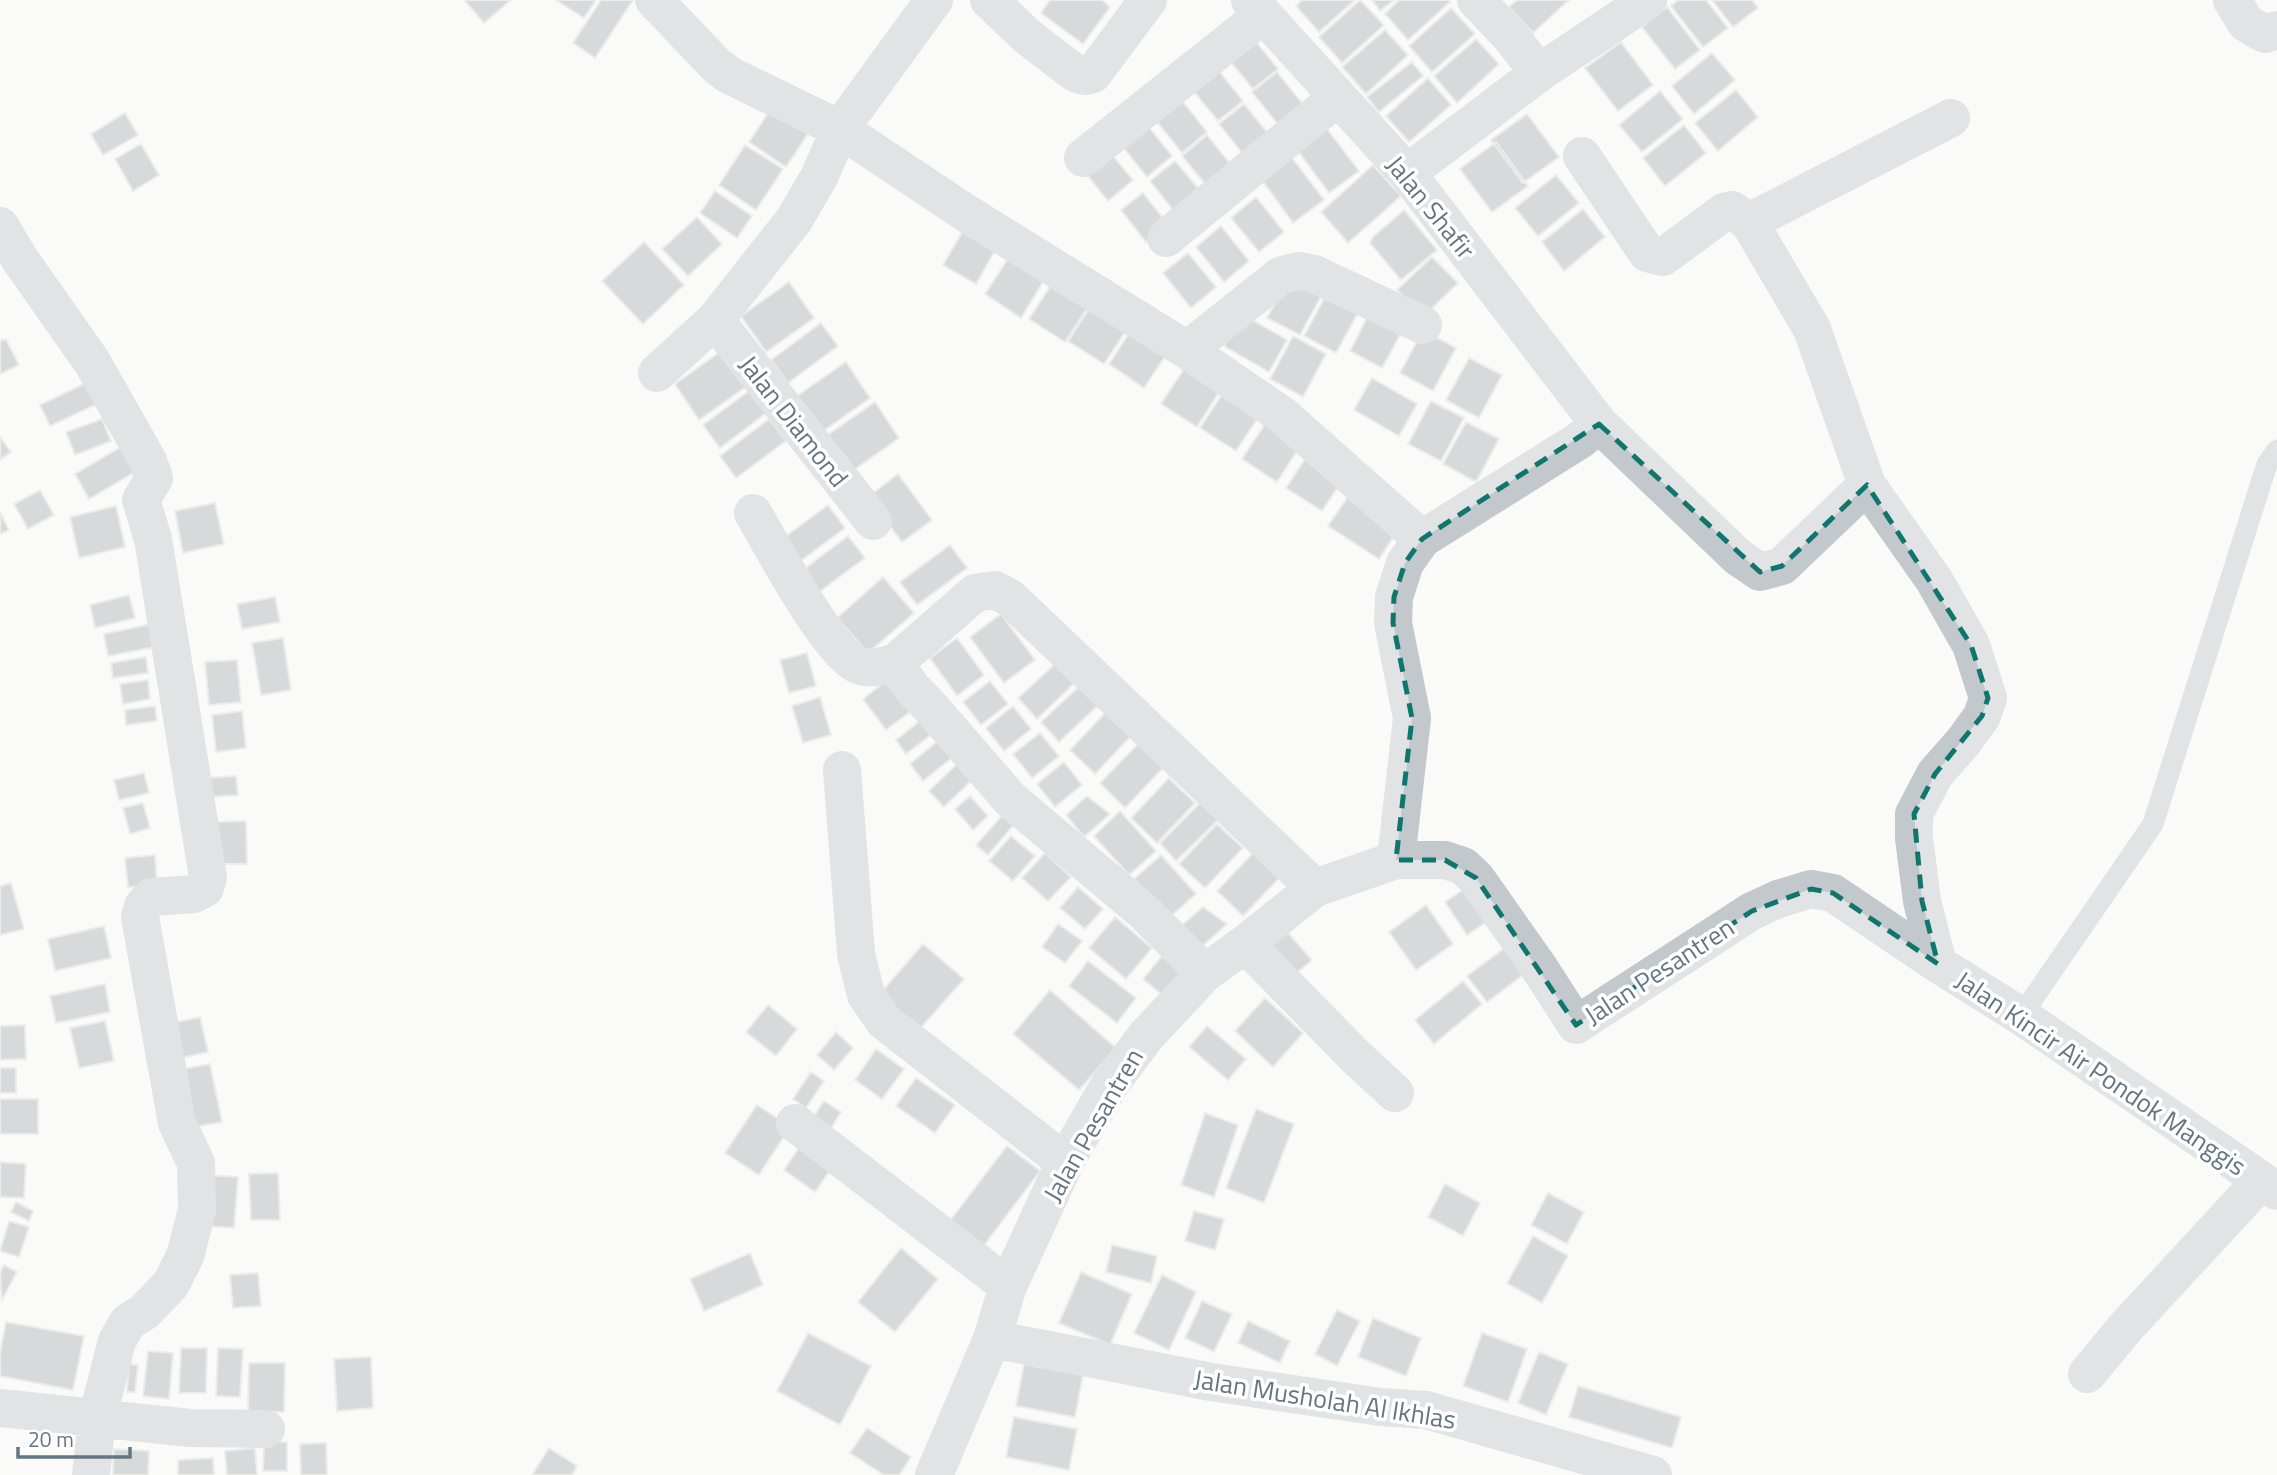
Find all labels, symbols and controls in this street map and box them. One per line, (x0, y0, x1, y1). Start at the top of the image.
street label: Jalan Shafir (1377, 147, 1485, 267)
street label: Jalan Diamond (730, 347, 858, 495)
street label: Jalan Pesantren (1576, 908, 1742, 1034)
street label: Jalan Kincir Air Pondok Manggis (1948, 961, 2254, 1185)
street label: Jalan Pesantren (1033, 1041, 1153, 1209)
street label: Jalan Musholah Al Ikhlas (1191, 1359, 1459, 1439)
scale bar (18, 1416, 130, 1460)
text: 20 m (28, 1423, 74, 1455)

